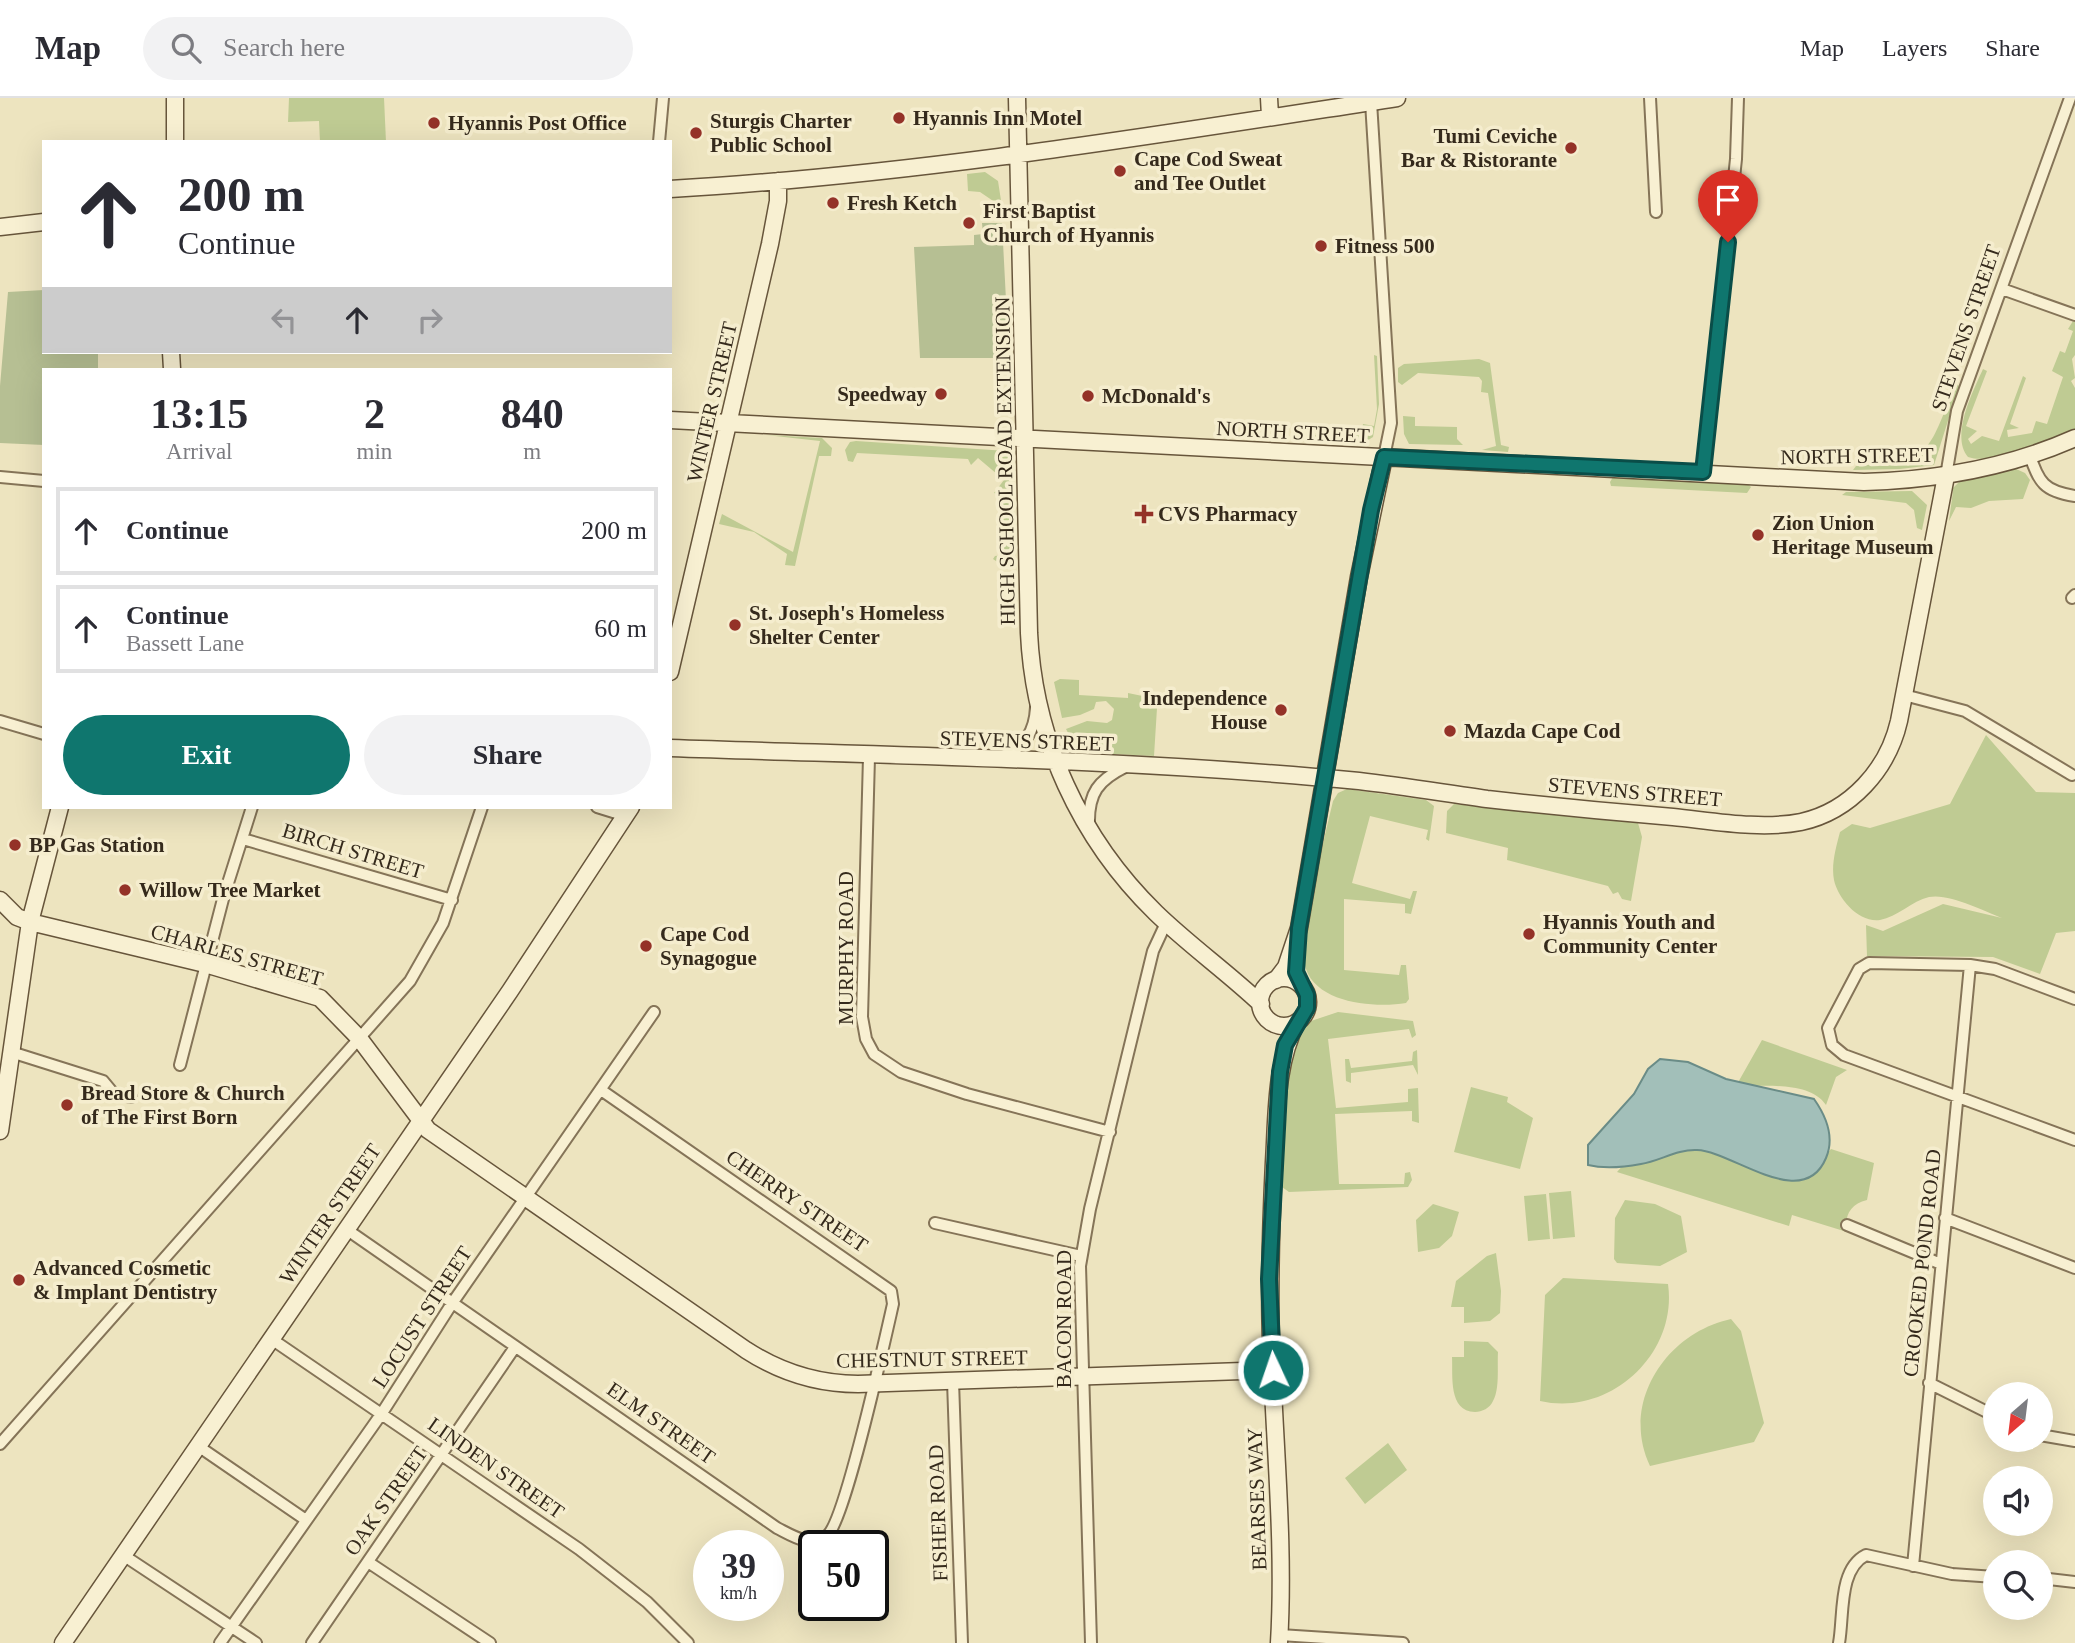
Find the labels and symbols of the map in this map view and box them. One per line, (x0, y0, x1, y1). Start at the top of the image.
place label: Hyannis Inn Motel (913, 106, 1082, 130)
place label: Sturgis Charter Public School (710, 109, 852, 157)
marker: Hyannis Inn Motel (891, 110, 907, 126)
place label: Hyannis Post Office (448, 111, 627, 135)
marker: Hyannis Post Office (426, 115, 442, 131)
place label: Tumi Ceviche Bar & Ristorante (1401, 124, 1557, 172)
marker: Sturgis Charter Public School (688, 125, 704, 141)
marker: Tumi Ceviche Bar & Ristorante (1563, 140, 1579, 156)
place label: Cape Cod Sweat and Tee Outlet (1134, 147, 1282, 195)
marker: Cape Cod Sweat and Tee Outlet (1112, 163, 1128, 179)
pin (1698, 170, 1758, 242)
place label: Fresh Ketch (847, 191, 957, 215)
marker: Fresh Ketch (825, 195, 841, 211)
place label: First Baptist Church of Hyannis (983, 199, 1154, 247)
marker: First Baptist Church of Hyannis (961, 215, 977, 231)
place label: Fitness 500 (1335, 234, 1435, 258)
marker: Fitness 500 (1313, 238, 1329, 254)
street label: STEVENS STREET (1926, 241, 2006, 414)
street label: HIGH SCHOOL ROAD EXTENSION (990, 296, 1020, 626)
street label: WINTER STREET (682, 319, 742, 485)
place label: Speedway (837, 382, 927, 406)
place label: McDonald's (1102, 384, 1211, 408)
marker: Speedway (933, 386, 949, 402)
marker: McDonald's (1080, 388, 1096, 404)
street label: NORTH STREET (1216, 416, 1370, 448)
street label: NORTH STREET (1780, 443, 1934, 469)
place label: CVS Pharmacy (1158, 502, 1298, 526)
marker: CVS Pharmacy (1136, 506, 1152, 522)
place label: Zion Union Heritage Museum (1772, 511, 1934, 559)
marker: Zion Union Heritage Museum (1750, 527, 1766, 543)
place label: St. Joseph's Homeless Shelter Center (749, 601, 944, 649)
marker: St. Joseph's Homeless Shelter Center (727, 617, 743, 633)
place label: Independence House (1142, 686, 1267, 734)
marker: Independence House (1273, 702, 1289, 718)
place label: Mazda Cape Cod (1464, 719, 1621, 743)
marker: Mazda Cape Cod (1442, 723, 1458, 739)
street label: STEVENS STREET (939, 726, 1115, 756)
street label: STEVENS STREET (1547, 772, 1723, 812)
street label: BIRCH STREET (279, 818, 427, 884)
place label: BP Gas Station (29, 833, 165, 857)
marker: BP Gas Station (7, 837, 23, 853)
street label: MURPHY ROAD (834, 871, 858, 1025)
place label: Willow Tree Market (139, 878, 321, 902)
marker: Willow Tree Market (117, 882, 133, 898)
place label: Hyannis Youth and Community Center (1543, 910, 1717, 958)
street label: CHARLES STREET (148, 919, 326, 991)
place label: Cape Cod Synagogue (660, 922, 757, 970)
marker: Hyannis Youth and Community Center (1521, 926, 1537, 942)
marker: Cape Cod Synagogue (638, 938, 654, 954)
place label: Bread Store & Church of The First Born (81, 1081, 285, 1129)
marker: Bread Store & Church of The First Born (59, 1097, 75, 1113)
street label: WINTER STREET (274, 1139, 386, 1289)
street label: CHERRY STREET (722, 1145, 872, 1257)
street label: CROOKED POND ROAD (1898, 1148, 1946, 1378)
street label: LOCUST STREET (367, 1242, 477, 1392)
street label: BACON ROAD (1052, 1250, 1076, 1388)
place label: Advanced Cosmetic & Implant Dentistry (33, 1256, 218, 1304)
marker: Advanced Cosmetic & Implant Dentistry (11, 1272, 27, 1288)
position arrow (1236, 1333, 1310, 1407)
street label: CHESTNUT STREET (836, 1345, 1028, 1373)
street label: ELM STREET (602, 1377, 720, 1469)
north arrow (1983, 1382, 2053, 1452)
street label: LINDEN STREET (423, 1412, 569, 1524)
street label: BEARSES WAY (1243, 1427, 1271, 1571)
street label: OAK STREET (340, 1442, 433, 1560)
street label: FISHER ROAD (924, 1444, 952, 1582)
speed limit sign: 50 (798, 1530, 889, 1621)

